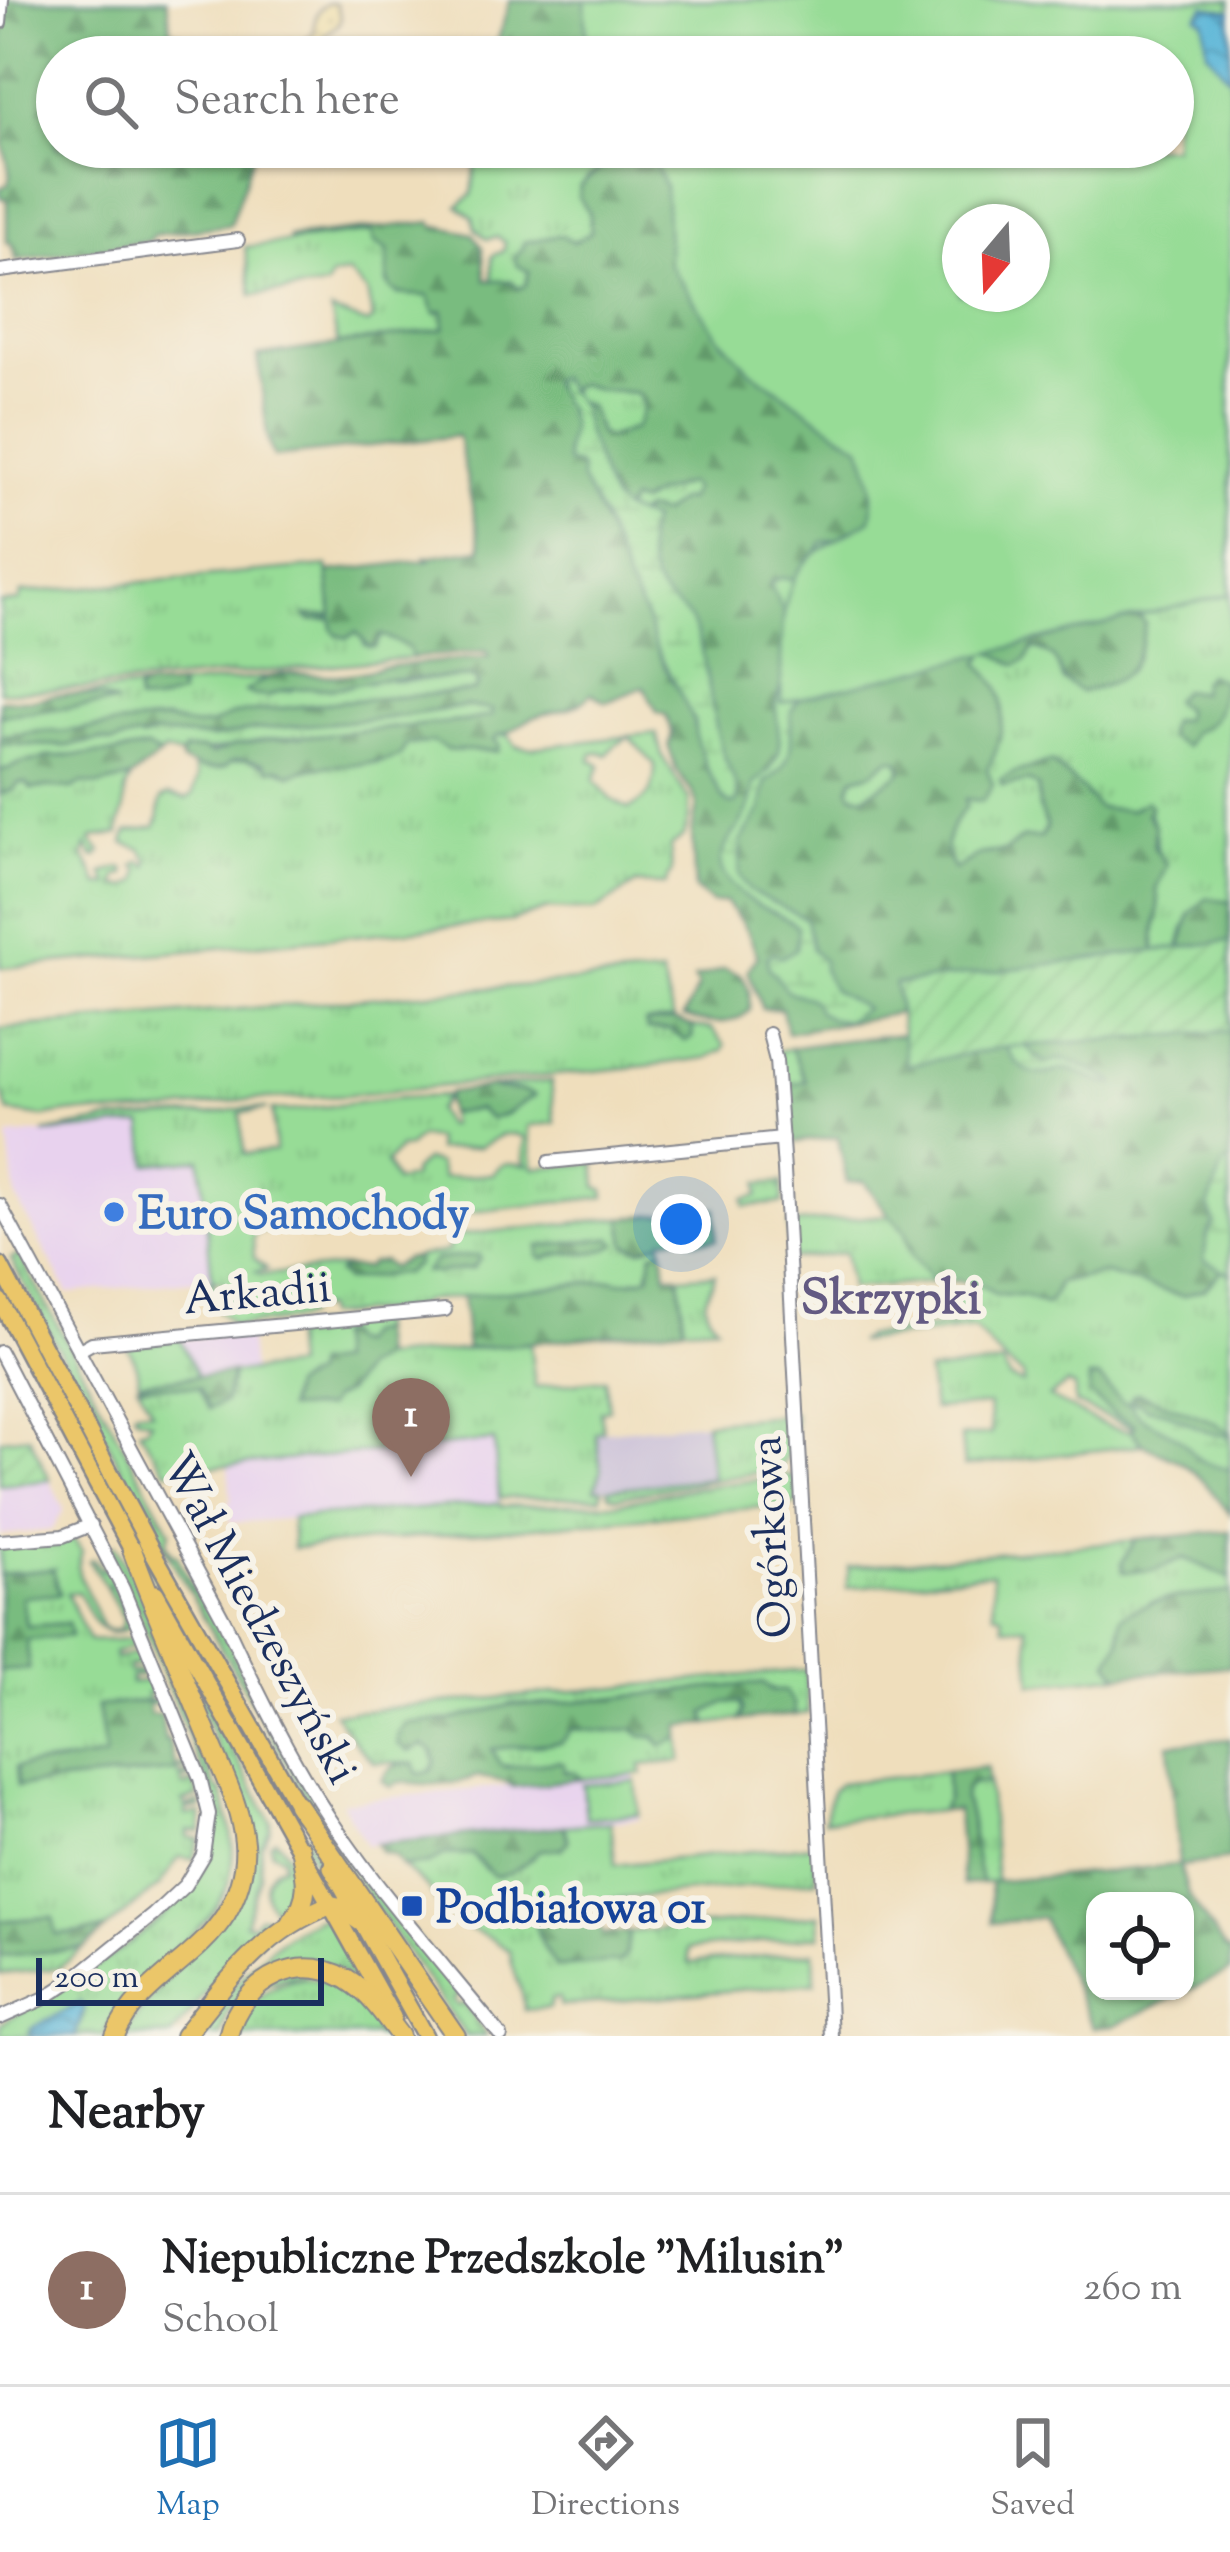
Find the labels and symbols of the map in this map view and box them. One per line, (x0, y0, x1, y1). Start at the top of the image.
north arrow (942, 204, 1050, 312)
place label: Euro Samochody (138, 1185, 470, 1250)
your location (651, 1194, 711, 1254)
marker: Euro Samochody (101, 1199, 127, 1225)
street label: Arkadii (181, 1258, 334, 1335)
district label: Skrzypki (801, 1267, 982, 1336)
pin: 1 (372, 1378, 450, 1477)
street label: Ogórkowa (737, 1434, 812, 1640)
street label: Wał Miedzeszyński (142, 1442, 372, 1797)
place label: Podbiałowa 01 (436, 1879, 707, 1944)
marker: Podbiałowa 01 (399, 1893, 425, 1919)
scale bar (36, 1952, 324, 2005)

